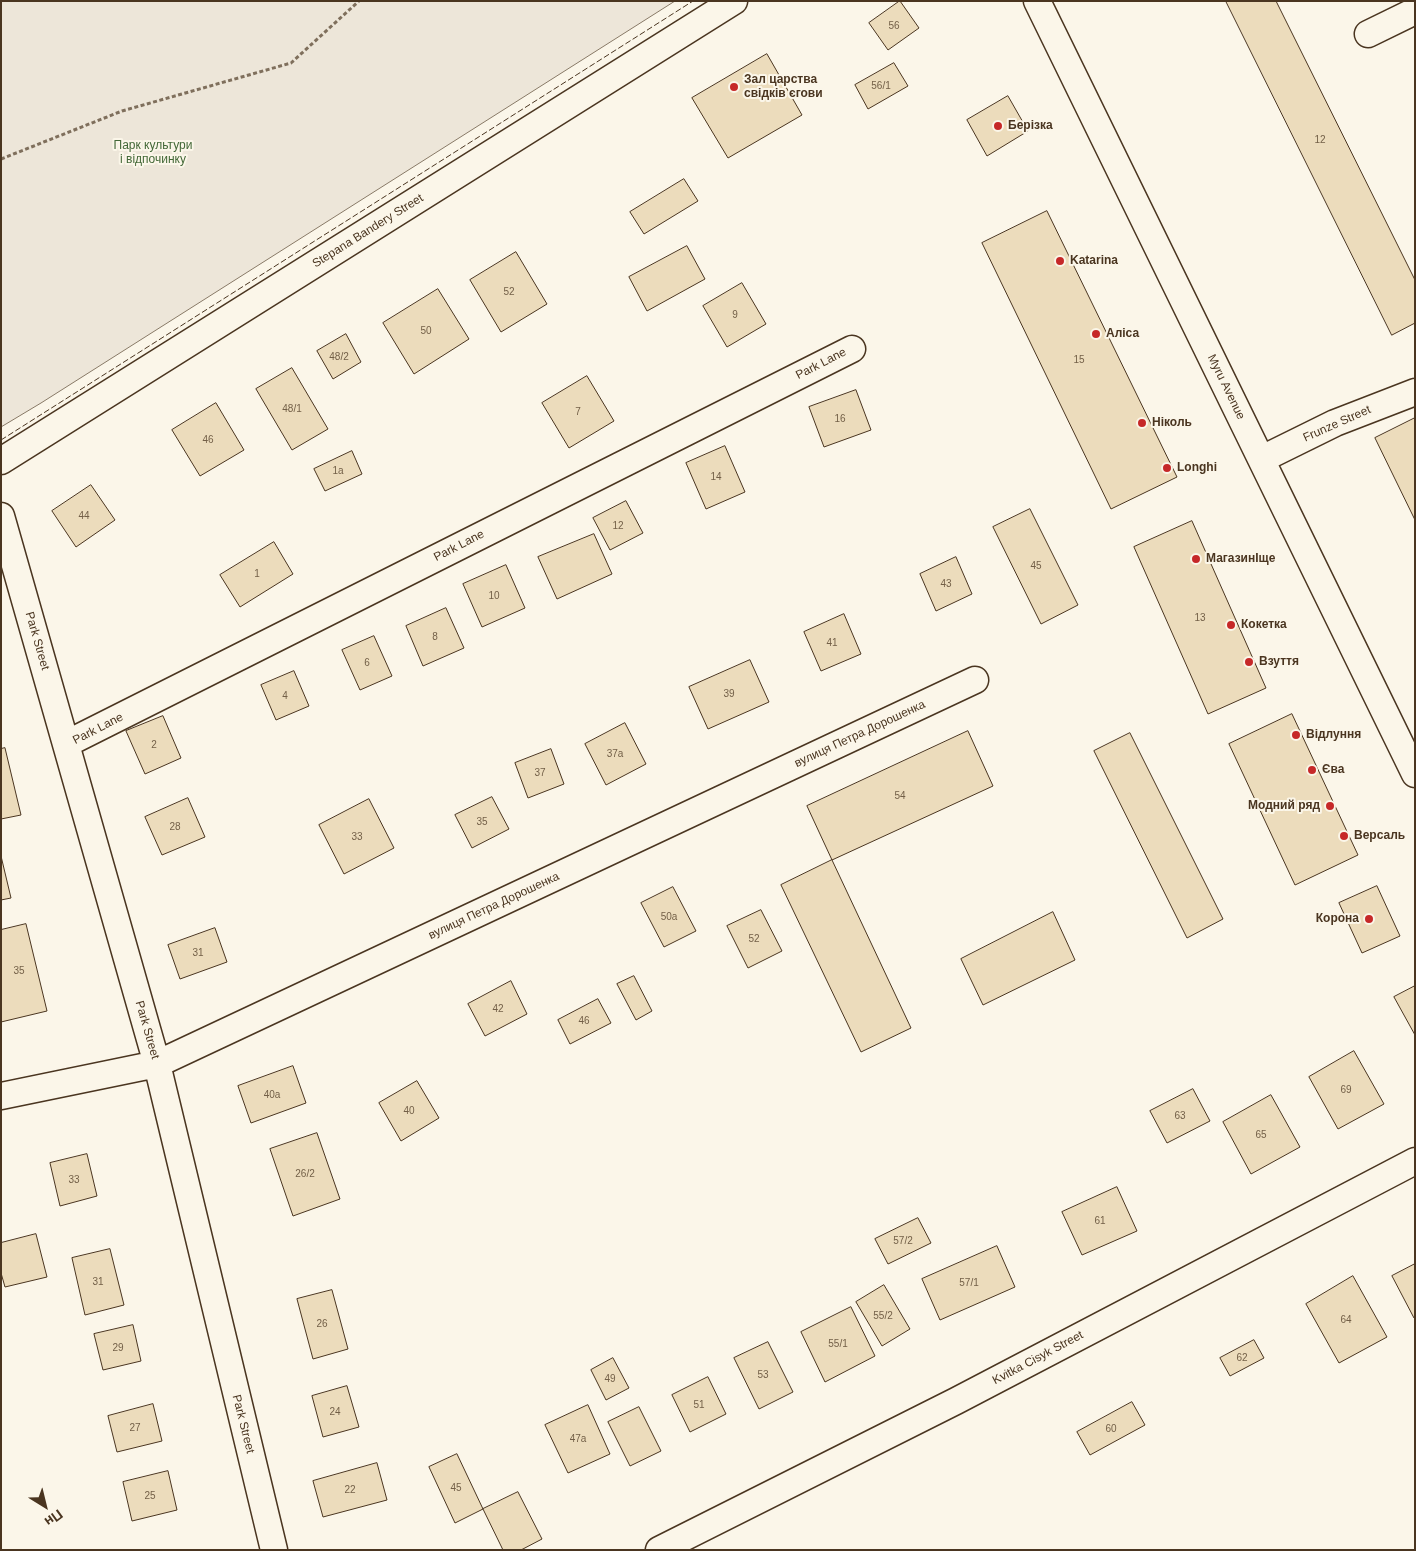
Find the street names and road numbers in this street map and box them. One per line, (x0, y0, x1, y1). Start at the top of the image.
street label: Stepana Bandery Street (310, 191, 426, 271)
street label: Park Lane (793, 345, 849, 383)
street label: Myru Avenue (1204, 352, 1248, 422)
street label: Frunze Street (1301, 403, 1373, 445)
street label: Park Lane (431, 527, 487, 565)
street label: Park Street (22, 610, 52, 672)
street label: вулиця Петра Дорошенка (792, 697, 928, 771)
street label: Park Lane (70, 710, 126, 748)
street label: вулиця Петра Дорошенка (426, 869, 562, 943)
street label: Park Street (132, 999, 162, 1061)
street label: Kvitka Cisyk Street (990, 1328, 1086, 1388)
street label: Park Street (229, 1393, 257, 1455)

